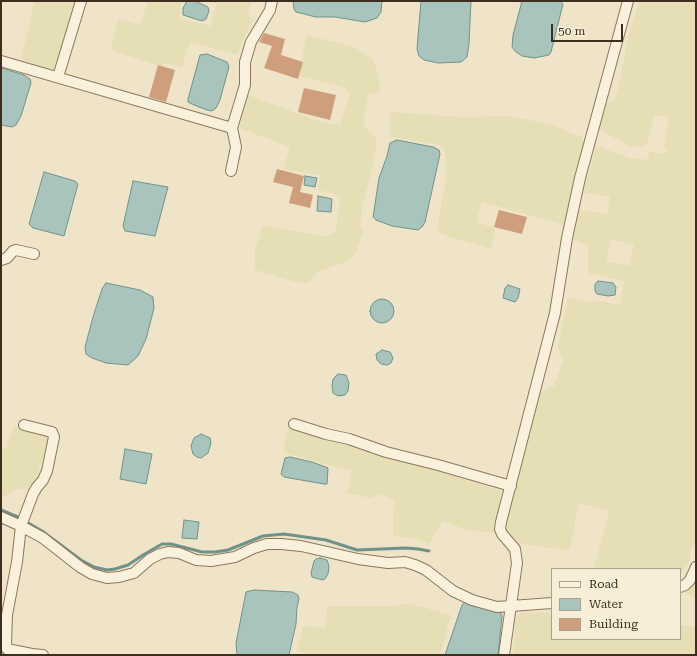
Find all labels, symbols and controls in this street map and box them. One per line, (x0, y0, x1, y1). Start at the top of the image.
scale bar (553, 16, 625, 42)
text: 50 m (558, 24, 585, 38)
legend (551, 568, 681, 640)
text: Road (589, 577, 618, 591)
text: Water (589, 597, 623, 611)
text: Building (589, 617, 638, 631)

